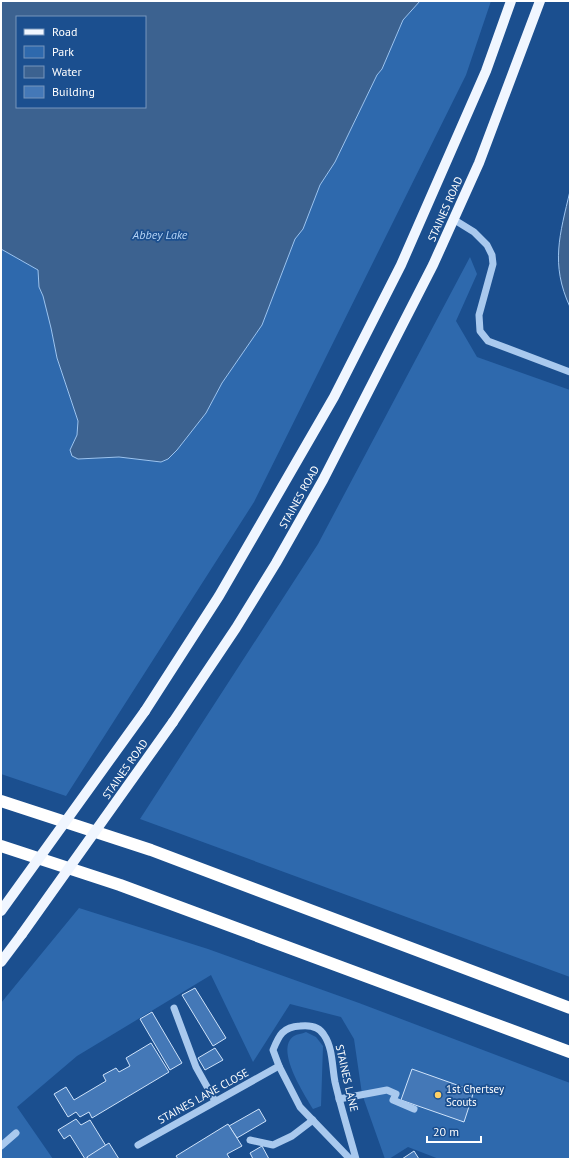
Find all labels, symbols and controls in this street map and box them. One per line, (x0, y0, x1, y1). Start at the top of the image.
legend (16, 16, 146, 108)
text: Road (52, 24, 77, 39)
text: Park (52, 44, 74, 59)
text: Water (52, 64, 82, 79)
text: Building (52, 84, 95, 99)
street label: STAINES ROAD (424, 174, 466, 244)
water label: Abbey Lake (132, 227, 188, 242)
street label: STAINES ROAD (276, 463, 322, 531)
street label: STAINES ROAD (99, 736, 151, 802)
street label: STAINES LANE (332, 1043, 362, 1113)
street label: STAINES LANE CLOSE (155, 1065, 251, 1127)
place label: 1st Chertsey Scouts (446, 1082, 505, 1109)
marker: 1st Chertsey Scouts (433, 1090, 443, 1100)
scale bar (427, 1118, 481, 1144)
text: 20 m (433, 1124, 459, 1139)

